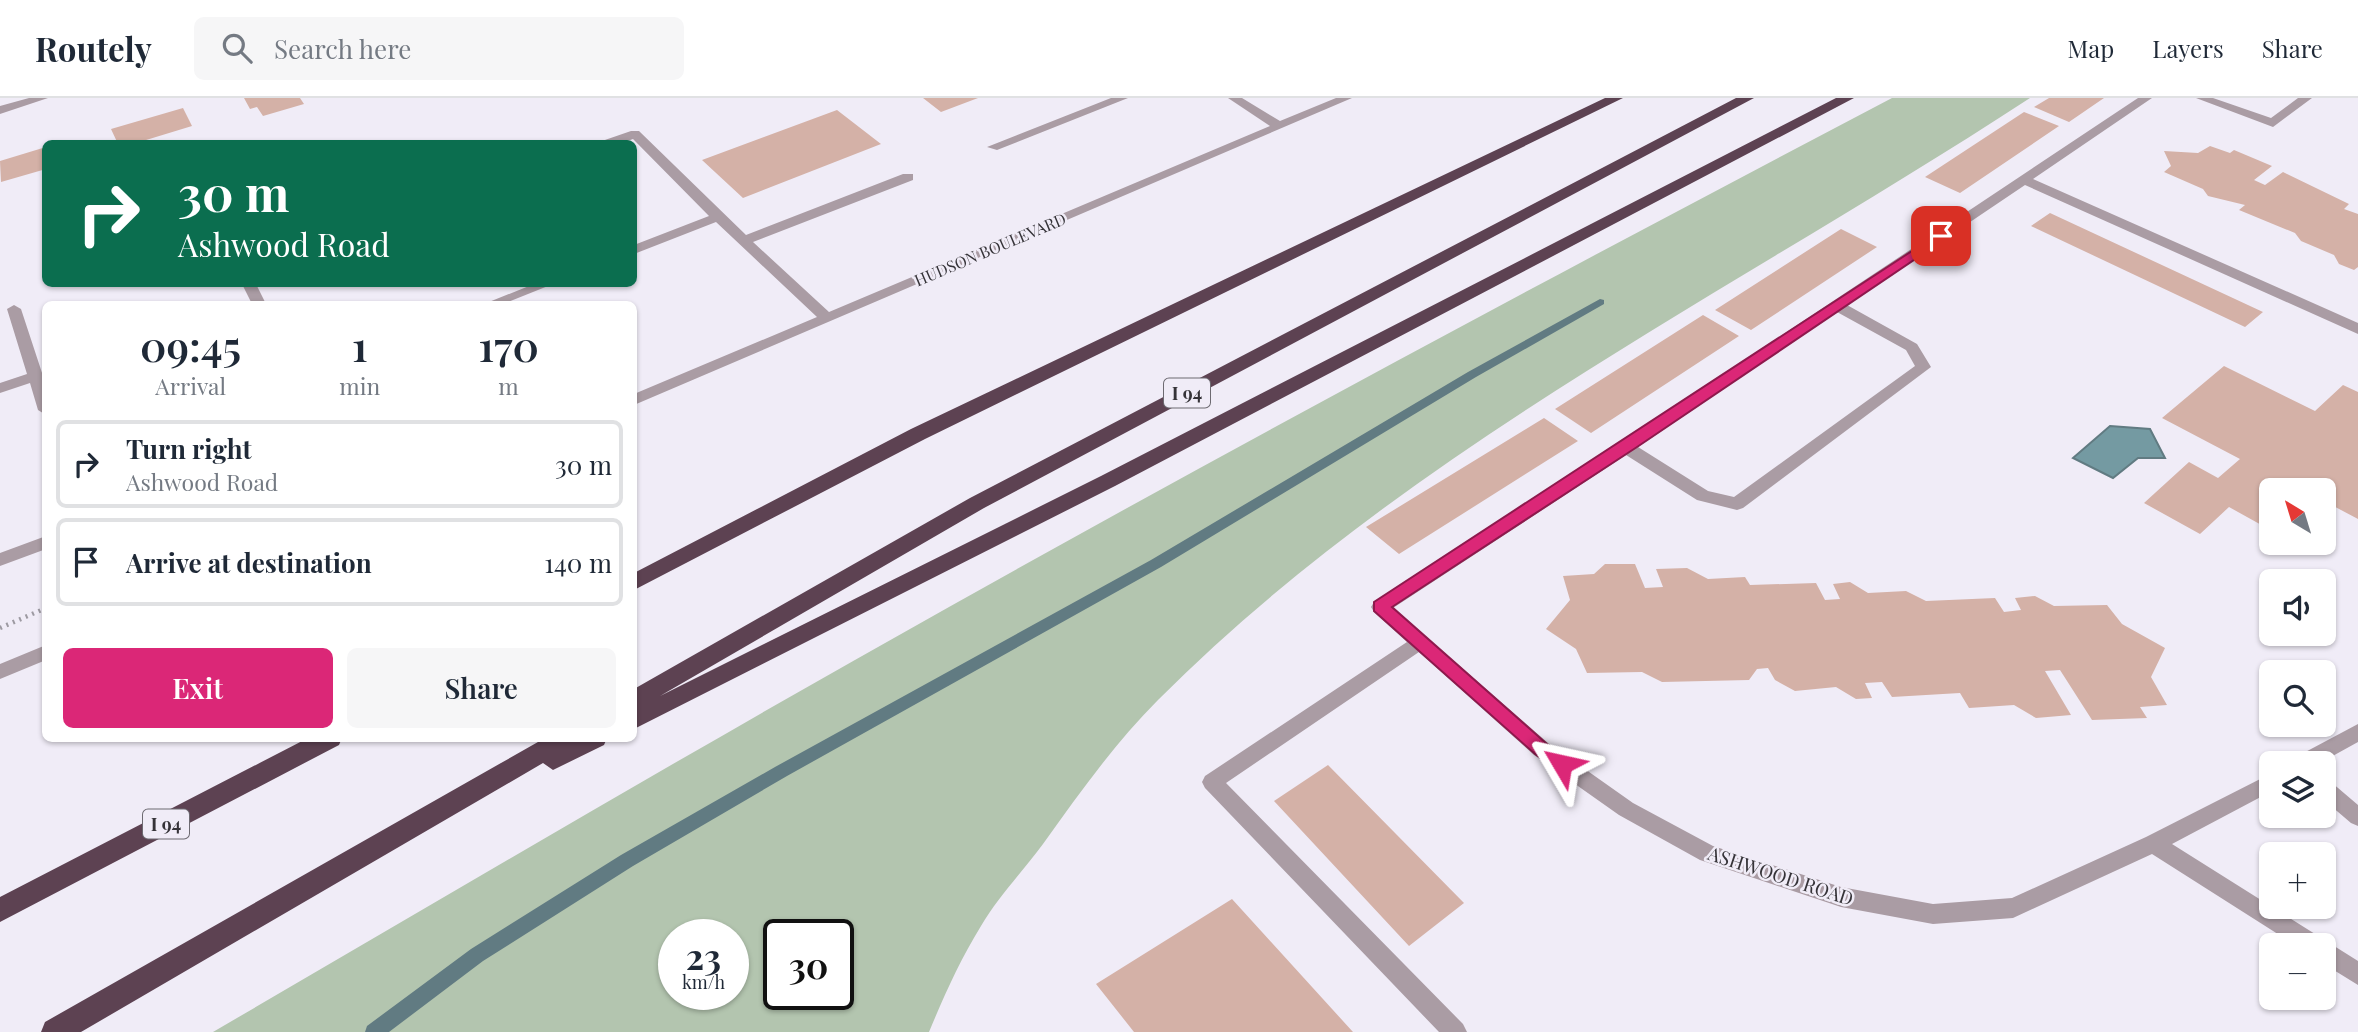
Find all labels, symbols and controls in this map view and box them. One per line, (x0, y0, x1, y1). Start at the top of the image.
search box (194, 17, 684, 80)
text: Routely (35, 26, 152, 70)
icon: search (218, 29, 256, 67)
text: Search here (274, 31, 411, 66)
text: Map (2068, 32, 2114, 64)
text: Layers (2152, 32, 2224, 64)
text: Share (2262, 32, 2323, 64)
text: 30 m (178, 159, 289, 224)
icon: right (63, 168, 154, 259)
pin (1911, 206, 1971, 266)
street label: HUDSON BOULEVARD (911, 208, 1069, 290)
icon: arrive (1922, 217, 1960, 255)
text: Ashwood Road (178, 222, 390, 265)
text: 09:45 (140, 317, 241, 373)
text: 1 (352, 317, 368, 373)
text: 170 (478, 317, 539, 373)
text: Arrival (155, 370, 226, 401)
text: min (339, 370, 380, 401)
text: m (498, 370, 519, 401)
road number: I 94 (1164, 379, 1210, 408)
text: Turn right (126, 431, 252, 466)
icon: right (67, 445, 105, 483)
text: 30 m (555, 447, 612, 482)
text: Ashwood Road (126, 466, 278, 497)
north arrow (2259, 478, 2336, 555)
map controls (2259, 478, 2336, 1010)
icon: arrive (67, 543, 105, 581)
text: Arrive at destination (126, 545, 372, 580)
text: 140 m (544, 545, 612, 580)
button: sound (2259, 569, 2336, 646)
button: Exit (63, 648, 333, 728)
button: Share (347, 648, 616, 728)
button: search (2259, 660, 2336, 737)
position arrow (1525, 727, 1599, 801)
button: layers (2259, 751, 2336, 828)
road number: I 94 (143, 810, 189, 838)
street label: ASHWOOD ROAD (1704, 839, 1857, 911)
button: + (2259, 842, 2336, 919)
speed limit sign: 30 (763, 919, 854, 1010)
text: 23 (686, 932, 721, 979)
button: − (2259, 933, 2336, 1010)
text: km/h (682, 970, 725, 994)

